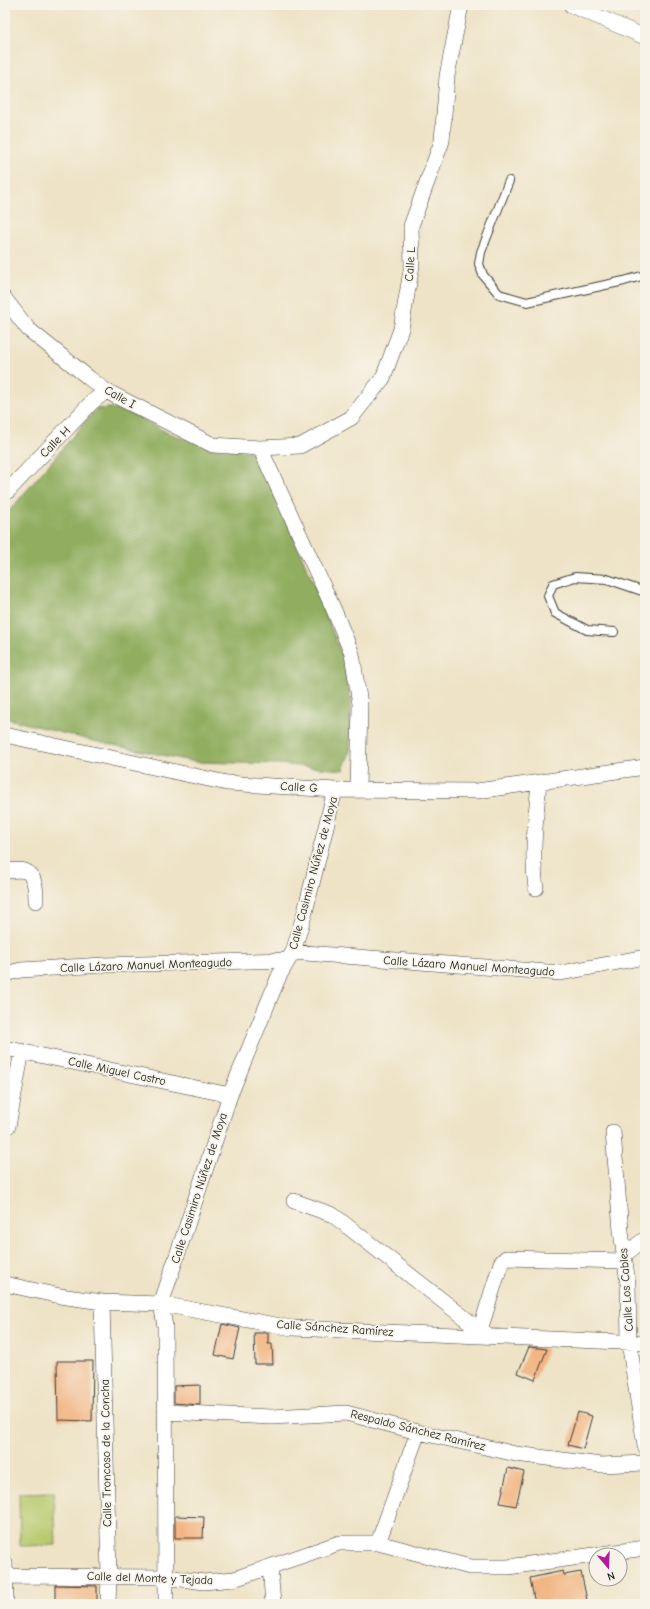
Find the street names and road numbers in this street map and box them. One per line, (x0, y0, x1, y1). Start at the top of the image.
street label: Calle L (402, 246, 418, 282)
street label: Calle I (102, 383, 138, 411)
street label: Calle H (37, 424, 73, 460)
street label: Calle G (280, 779, 318, 795)
street label: Calle Casimiro Núñez de Moya (286, 795, 340, 951)
street label: Calle Lázaro Manuel Monteagudo (383, 953, 555, 979)
street label: Calle Lázaro Manuel Monteagudo (60, 955, 232, 975)
street label: Calle Miguel Castro (67, 1054, 167, 1088)
street label: Calle Casimiro Núñez de Moya (168, 1111, 230, 1265)
street label: Calle Los Cables (616, 1248, 636, 1332)
street label: Calle Sánchez Ramírez (276, 1317, 395, 1339)
street label: Calle Troncoso de la Concha (98, 1379, 114, 1527)
street label: Respaldo Sánchez Ramírez (349, 1406, 488, 1454)
street label: Calle del Monte y Tejada (87, 1569, 213, 1587)

